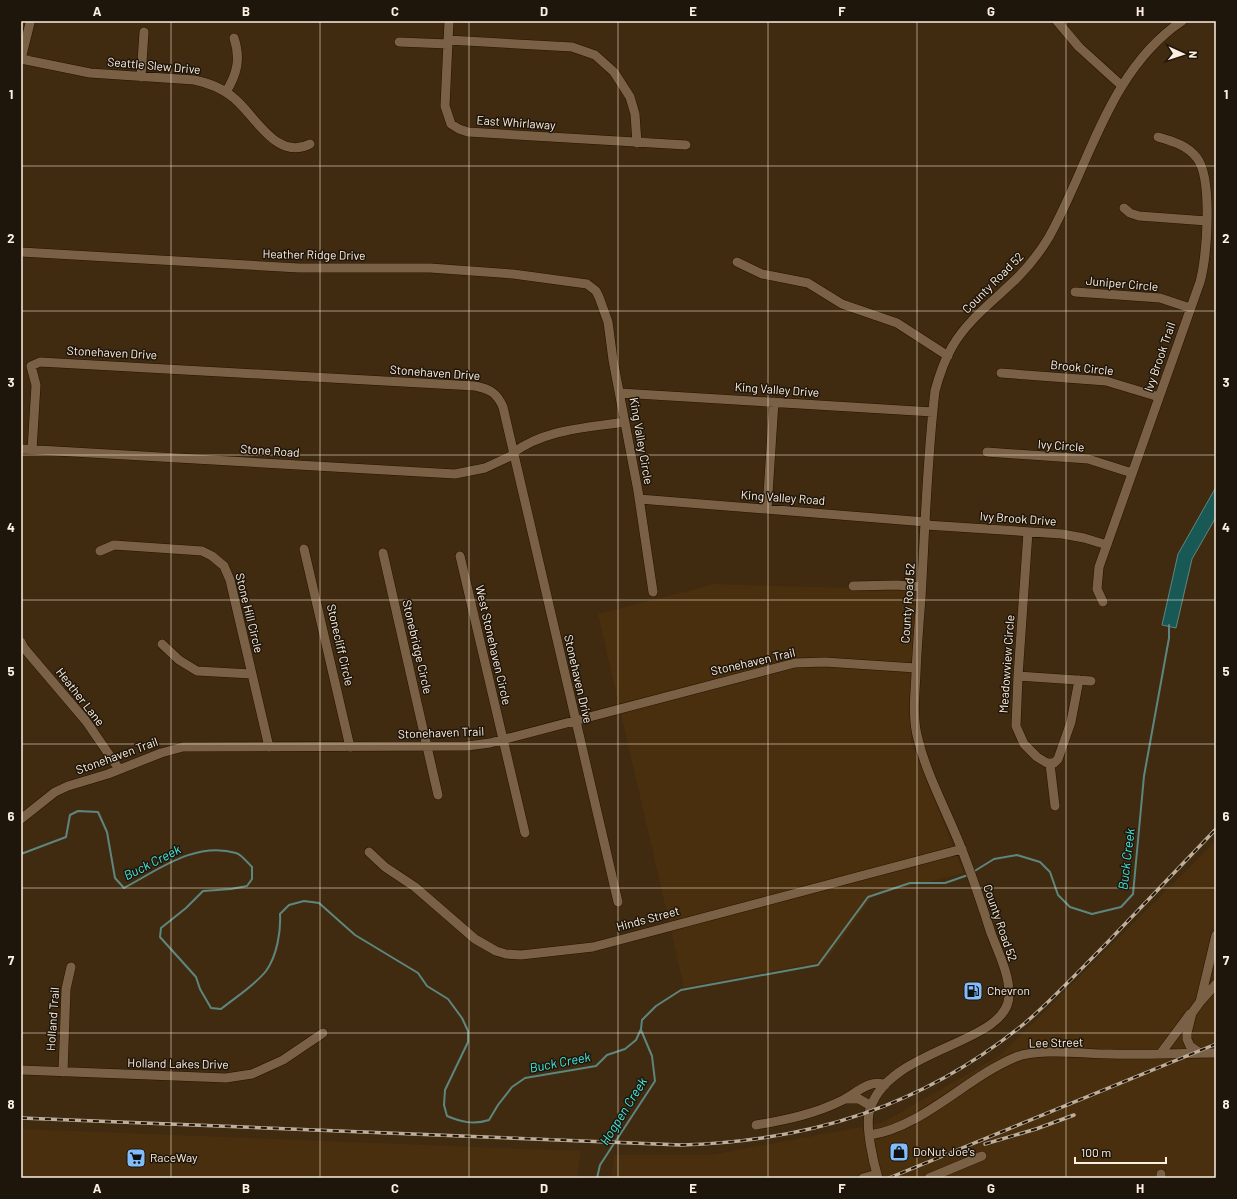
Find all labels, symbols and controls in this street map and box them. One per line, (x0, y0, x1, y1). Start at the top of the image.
text: A (93, 3, 102, 19)
text: B (242, 3, 250, 19)
text: C (391, 3, 399, 19)
text: D (540, 3, 548, 19)
text: E (689, 3, 697, 19)
text: F (838, 3, 846, 19)
text: G (987, 3, 995, 19)
text: H (1136, 3, 1144, 19)
north arrow (1163, 34, 1203, 74)
text: N (1187, 51, 1200, 59)
street label: Seattle Slew Drive (107, 54, 201, 76)
text: 1 (9, 86, 13, 102)
text: 1 (1224, 86, 1228, 102)
street label: East Whirlaway (476, 112, 557, 132)
text: 2 (7, 230, 15, 246)
text: 2 (1222, 230, 1230, 246)
street label: Heather Ridge Drive (262, 246, 366, 262)
street label: County Road 52 (959, 249, 1026, 316)
street label: Juniper Circle (1085, 273, 1159, 293)
street label: Ivy Brook Trail (1141, 320, 1177, 393)
street label: Stonehaven Drive (66, 343, 158, 361)
street label: Brook Circle (1050, 357, 1114, 377)
street label: Stonehaven Drive (389, 362, 481, 382)
text: 3 (7, 374, 15, 390)
text: 3 (1222, 374, 1230, 390)
street label: King Valley Drive (734, 379, 820, 399)
street label: King Valley Circle (627, 396, 657, 485)
street label: Ivy Circle (1037, 436, 1085, 454)
street label: Stone Road (240, 441, 300, 459)
street label: King Valley Road (740, 487, 826, 507)
street label: Ivy Brook Drive (979, 508, 1057, 528)
text: 4 (7, 519, 15, 535)
text: 4 (1222, 519, 1230, 535)
street label: County Road 52 (897, 562, 917, 644)
street label: Stone Hill Circle (233, 571, 267, 654)
street label: West Stonehaven Circle (473, 583, 515, 706)
street label: Stonebridge Circle (400, 598, 436, 695)
street label: Stonecliff Circle (325, 602, 357, 687)
street label: Meadowview Circle (996, 614, 1016, 714)
street label: Stonehaven Drive (562, 633, 596, 724)
street label: Stonehaven Trail (709, 644, 796, 678)
text: 5 (7, 663, 15, 679)
text: 5 (1222, 663, 1230, 679)
street label: Heather Lane (54, 665, 108, 728)
street label: Stonehaven Trail (398, 723, 484, 741)
street label: Stonehaven Trail (74, 734, 160, 776)
text: 6 (8, 808, 15, 824)
text: 6 (1223, 808, 1230, 824)
water label: Buck Creek (1114, 827, 1138, 891)
water label: Buck Creek (121, 841, 184, 883)
street label: County Road 52 (981, 882, 1021, 963)
street label: Hinds Street (615, 903, 681, 933)
text: 7 (8, 952, 15, 968)
text: 7 (1223, 952, 1230, 968)
fuel station icon: Chevron (962, 980, 984, 1002)
place label: Chevron (987, 983, 1030, 997)
street label: Holland Trail (43, 987, 61, 1051)
street label: Lee Street (1028, 1035, 1083, 1049)
water label: Buck Creek (528, 1048, 593, 1076)
street label: Holland Lakes Drive (127, 1055, 229, 1071)
water label: Hogpen Creek (596, 1074, 650, 1148)
text: 8 (7, 1096, 15, 1112)
text: 8 (1222, 1096, 1230, 1112)
scale bar (1075, 1139, 1166, 1165)
shop icon: DoNut Joe's (888, 1141, 910, 1163)
place label: DoNut Joe's (913, 1144, 975, 1158)
text: 100 m (1081, 1145, 1111, 1159)
supermarket icon: RaceWay (125, 1147, 147, 1169)
place label: RaceWay (150, 1150, 198, 1164)
text: A (93, 1180, 102, 1196)
text: B (242, 1180, 250, 1196)
text: C (391, 1180, 399, 1196)
text: D (540, 1180, 548, 1196)
text: E (689, 1180, 697, 1196)
text: F (838, 1180, 846, 1196)
text: G (987, 1180, 995, 1196)
text: H (1136, 1180, 1144, 1196)

